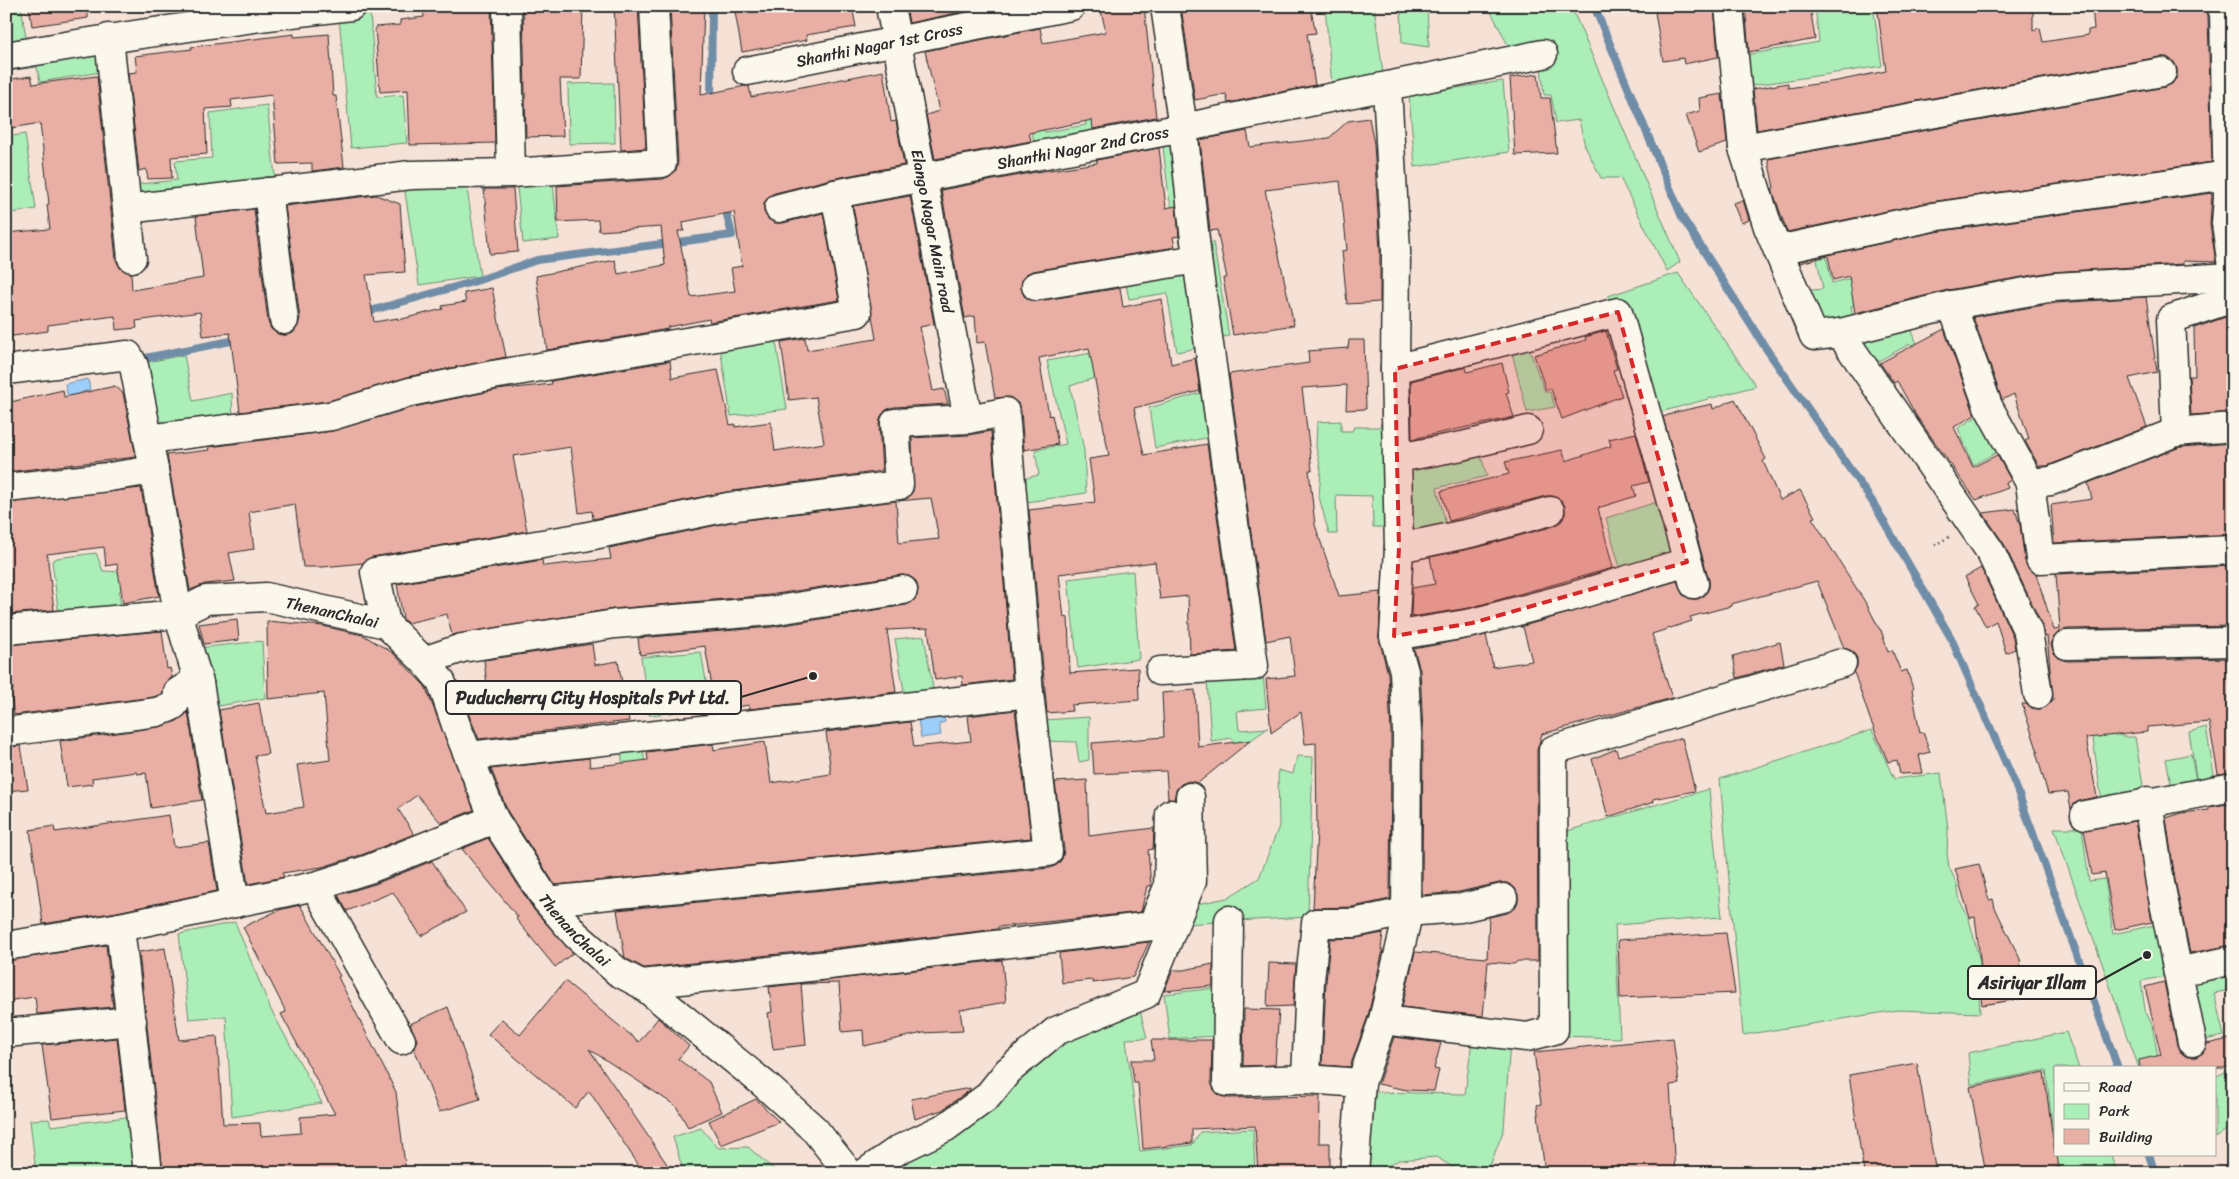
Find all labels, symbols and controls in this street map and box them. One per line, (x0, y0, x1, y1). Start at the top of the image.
street label: Shanthi Nagar 1st Cross (794, 14, 966, 76)
street label: Shanthi Nagar 2nd Cross (995, 117, 1172, 178)
street label: Elango Nagar Main road (902, 147, 963, 317)
street label: ThenanChalai (283, 588, 382, 637)
callout: Puducherry City Hospitals Pvt Ltd. (446, 681, 741, 714)
text: Puducherry City Hospitals Pvt Ltd. (456, 682, 730, 714)
street label: ThenanChalai (531, 887, 618, 975)
callout: Asiriyar Illam (1968, 966, 2096, 999)
text: Asiriyar Illam (1977, 967, 2086, 999)
legend (2054, 1066, 2216, 1156)
text: Road (2099, 1074, 2132, 1100)
text: Park (2099, 1098, 2130, 1124)
text: Building (2099, 1124, 2153, 1150)

